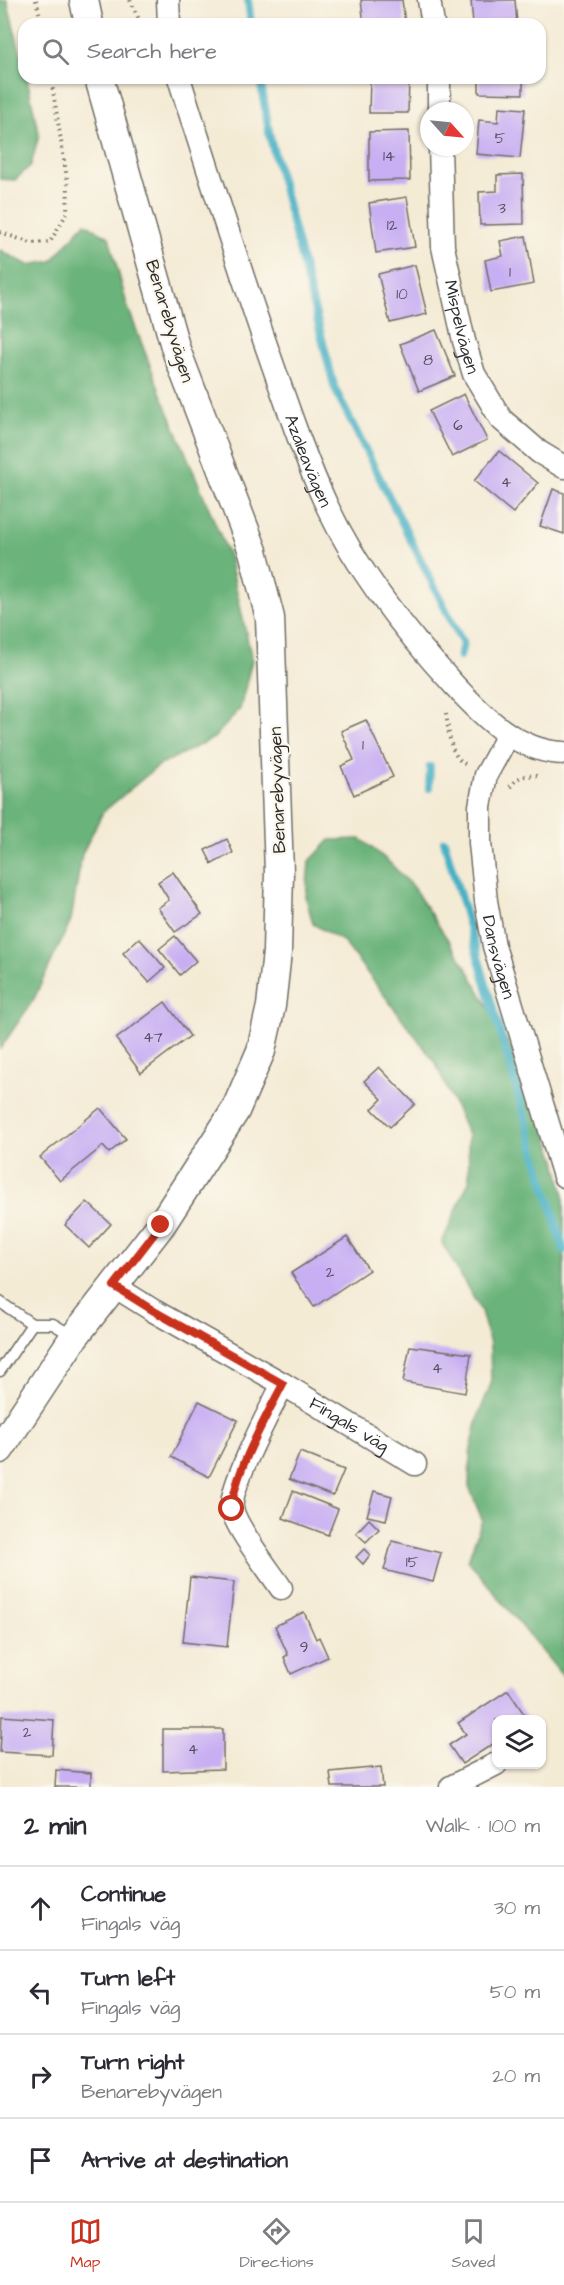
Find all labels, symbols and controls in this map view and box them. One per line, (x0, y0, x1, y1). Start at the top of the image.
search box (18, 18, 546, 84)
icon: search (39, 35, 72, 68)
text: Search here (87, 36, 217, 67)
north arrow (420, 102, 474, 156)
house number: 5 (495, 128, 506, 149)
house number: 14 (383, 146, 395, 167)
house number: 3 (498, 198, 506, 219)
house number: 12 (387, 215, 398, 236)
street label: Benarebyvägen (138, 257, 200, 386)
house number: 1 (509, 262, 511, 283)
street label: Mispelvägen (438, 278, 485, 377)
house number: 10 (396, 284, 408, 305)
house number: 8 (423, 350, 433, 371)
street label: Azaleavägen (278, 411, 338, 511)
house number: 6 (453, 415, 463, 436)
house number: 4 (501, 472, 511, 493)
street label: Benarebyvägen (263, 726, 293, 854)
house number: 1 (362, 735, 364, 756)
street label: Dansvägen (476, 913, 521, 1002)
house number: 47 (143, 1027, 163, 1048)
route end (147, 1211, 173, 1237)
house number: 2 (326, 1262, 335, 1283)
house number: 4 (432, 1358, 442, 1379)
street label: Fingals väg (304, 1391, 394, 1459)
route start (218, 1495, 244, 1521)
house number: 15 (406, 1552, 419, 1573)
house number: 9 (300, 1637, 308, 1658)
map controls (492, 1715, 546, 1769)
button: layers (492, 1715, 546, 1769)
house number: 2 (23, 1722, 32, 1743)
house number: 4 (188, 1739, 198, 1760)
text: 2 min (24, 1808, 86, 1844)
text: Walk · 100 m (425, 1812, 540, 1840)
text: Continue (81, 1879, 166, 1910)
icon: ahead (24, 1892, 57, 1925)
text: 30 m (494, 1894, 540, 1922)
text: Fingals väg (81, 1910, 180, 1938)
text: Turn left (81, 1963, 175, 1994)
icon: left (24, 1976, 57, 2009)
text: 50 m (490, 1978, 540, 2006)
text: Fingals väg (81, 1994, 180, 2022)
text: Turn right (81, 2047, 184, 2078)
icon: right (24, 2060, 57, 2093)
text: 20 m (492, 2062, 540, 2090)
text: Benarebyvägen (81, 2078, 222, 2106)
icon: arrive (24, 2144, 57, 2177)
text: Arrive at destination (81, 2145, 288, 2176)
tab: Map (69, 2215, 102, 2273)
tab: Directions (240, 2215, 314, 2273)
tab: Saved (452, 2215, 495, 2273)

